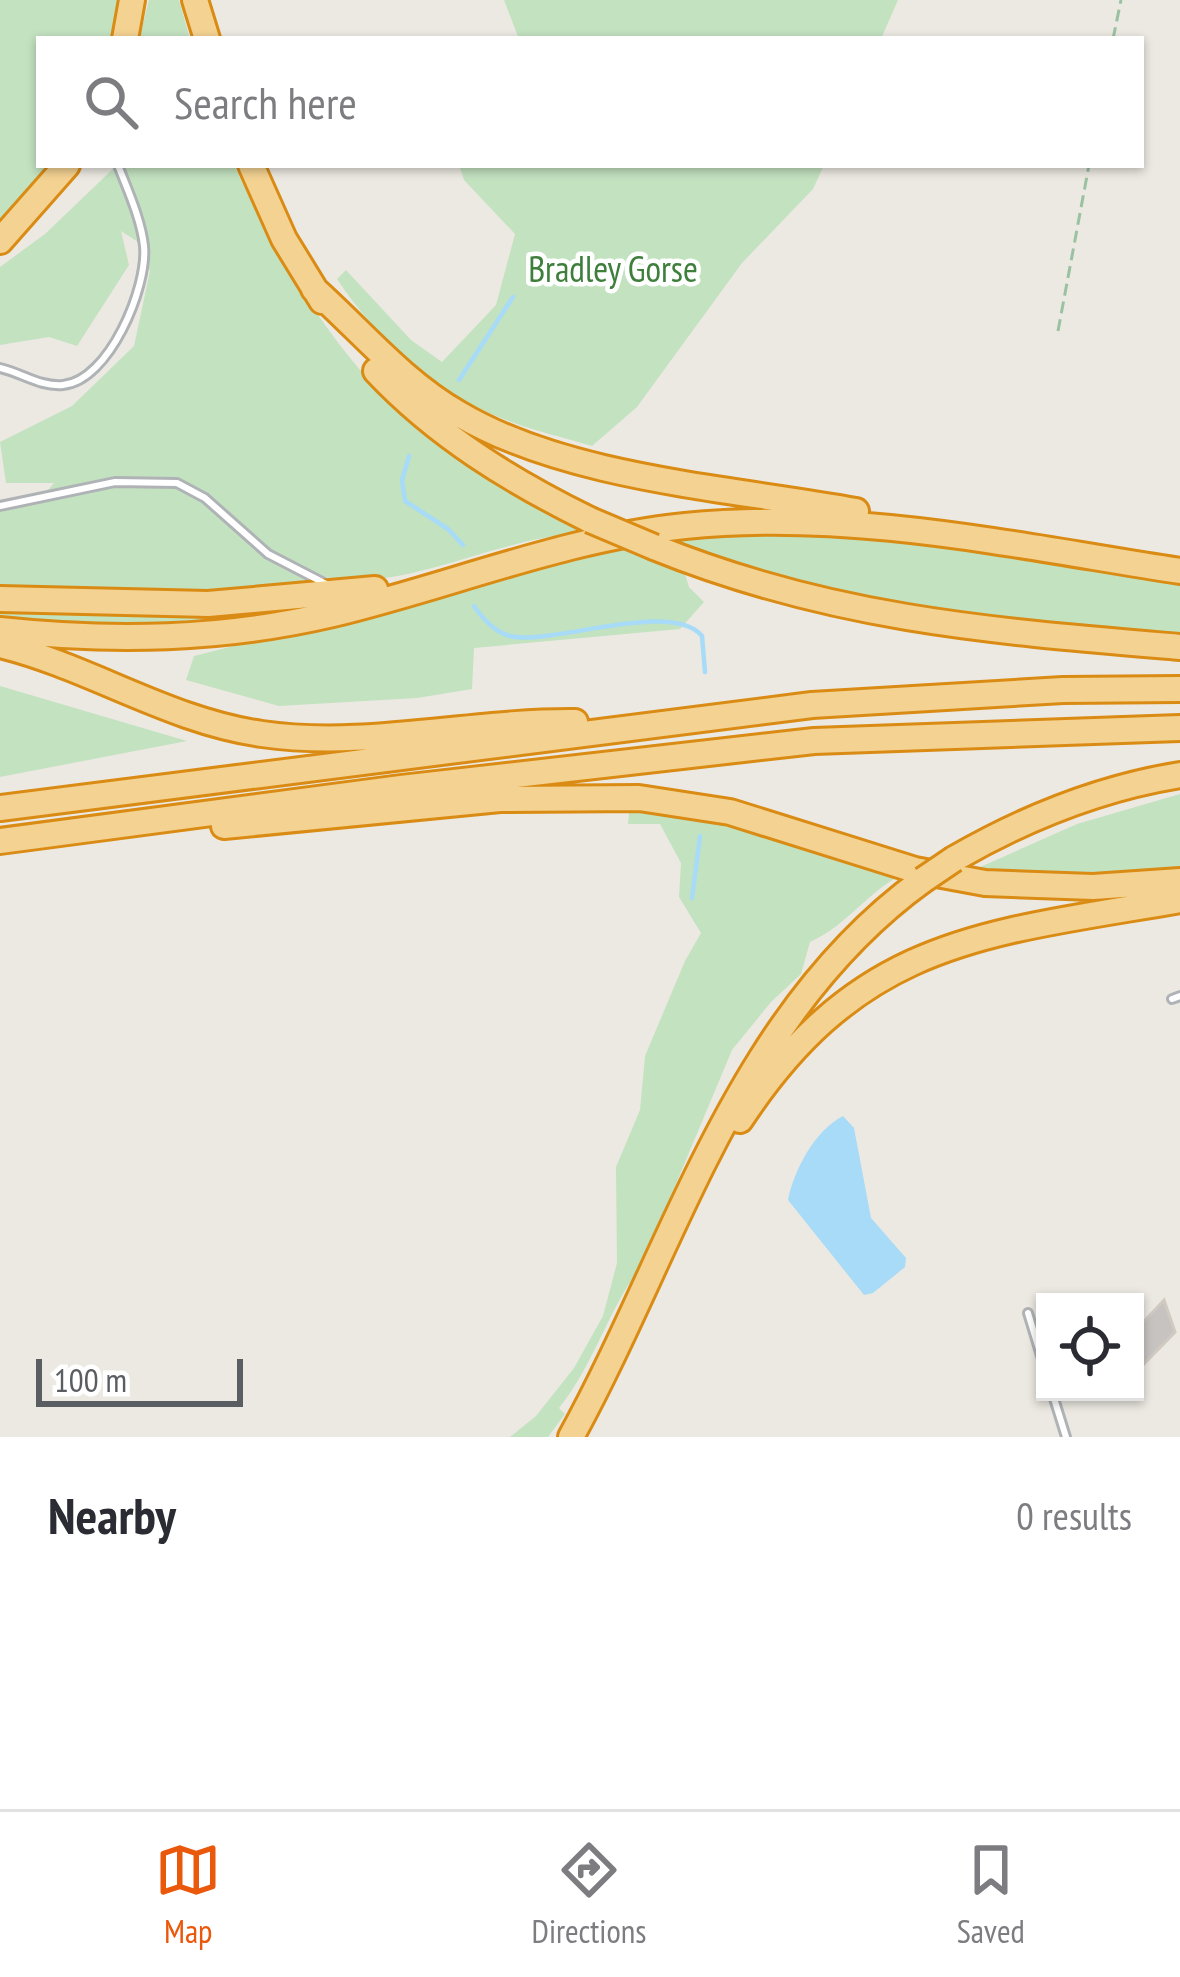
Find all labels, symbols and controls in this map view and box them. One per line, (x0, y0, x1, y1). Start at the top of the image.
search box (36, 36, 1144, 168)
icon: search (78, 69, 144, 135)
text: Search here (174, 73, 357, 131)
park label: Bradley Gorse (528, 245, 698, 292)
map controls (1036, 1293, 1144, 1401)
button: locate (1036, 1293, 1144, 1401)
scale bar (36, 1353, 243, 1406)
text: 100 m (54, 1358, 127, 1401)
text: Nearby (48, 1482, 176, 1548)
text: 0 results (1016, 1490, 1132, 1541)
tab: Map (155, 1837, 221, 1952)
tab: Directions (532, 1837, 646, 1952)
tab: Saved (957, 1837, 1025, 1952)

